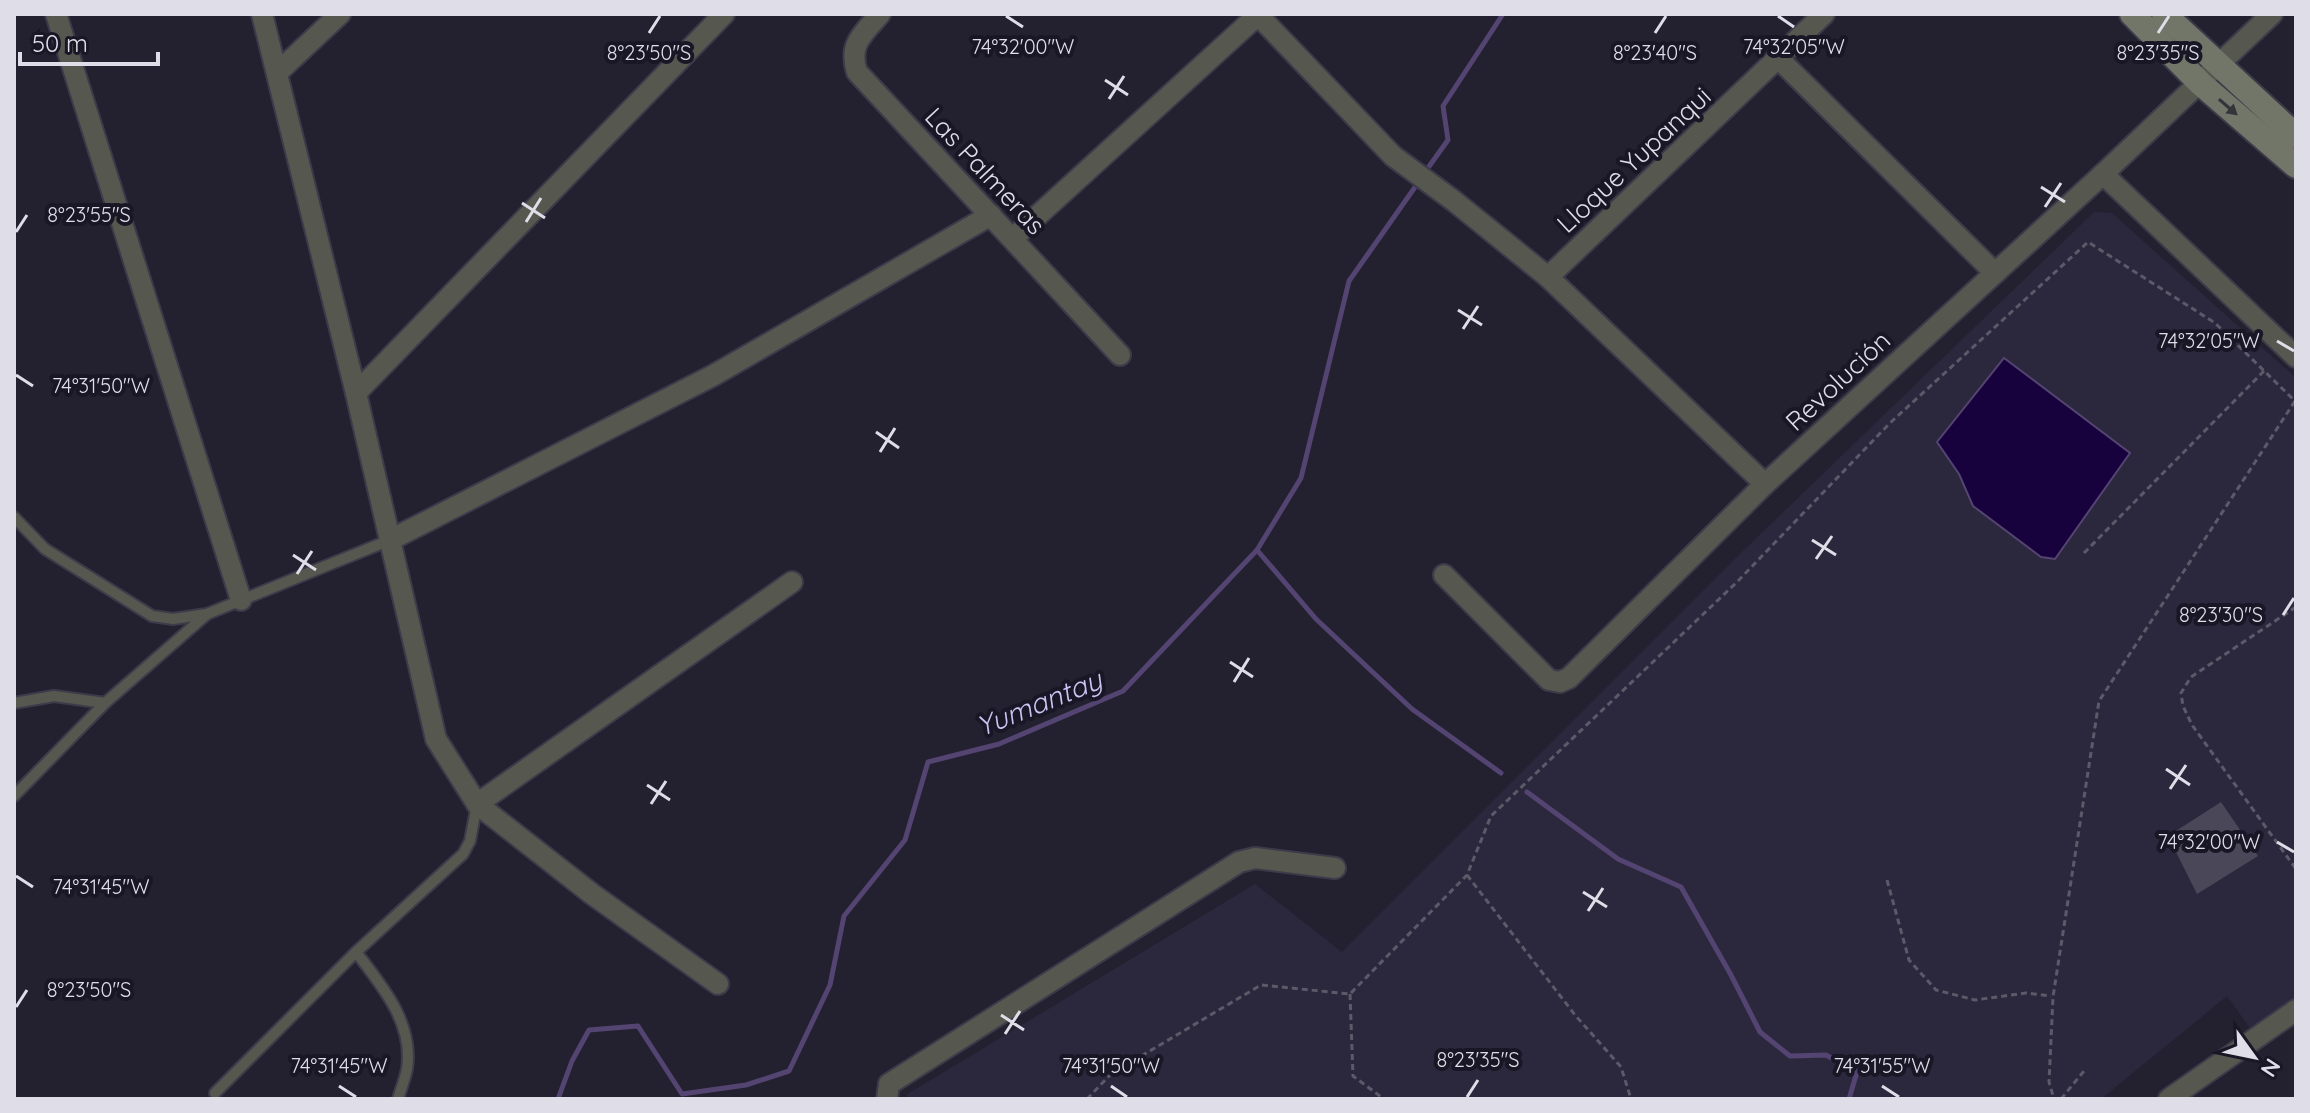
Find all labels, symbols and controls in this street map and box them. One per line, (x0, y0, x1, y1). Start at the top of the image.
scale bar (20, 16, 158, 66)
text: 50 m (32, 28, 88, 58)
text: 74°32'00"W (972, 34, 1074, 59)
text: 74°32'05"W (1743, 34, 1845, 59)
text: 8°23'50"S (607, 40, 691, 65)
text: 8°23'40"S (1613, 40, 1697, 65)
text: 8°23'35"S (2116, 40, 2200, 65)
street label: Lloque Yupanqui (1550, 80, 1718, 240)
one-way arrow (2218, 98, 2238, 115)
street label: Las Palmeras (918, 100, 1053, 241)
text: 8°23'55"S (47, 202, 131, 227)
street label: Revolución (1778, 324, 1897, 438)
text: 74°32'05"W (2158, 328, 2260, 353)
text: 74°31'50"W (52, 373, 150, 398)
text: 8°23'30"S (2179, 602, 2263, 627)
water label: Yumantay (971, 661, 1109, 744)
text: 74°32'00"W (2158, 829, 2260, 854)
text: 74°31'45"W (53, 874, 149, 899)
text: 8°23'50"S (47, 977, 131, 1002)
north arrow (2214, 1017, 2294, 1097)
text: 8°23'35"S (1436, 1047, 1520, 1072)
text: 74°31'45"W (291, 1053, 387, 1078)
text: 74°31'50"W (1062, 1053, 1160, 1078)
text: 74°31'55"W (1833, 1053, 1931, 1078)
text: N (2255, 1053, 2287, 1082)

